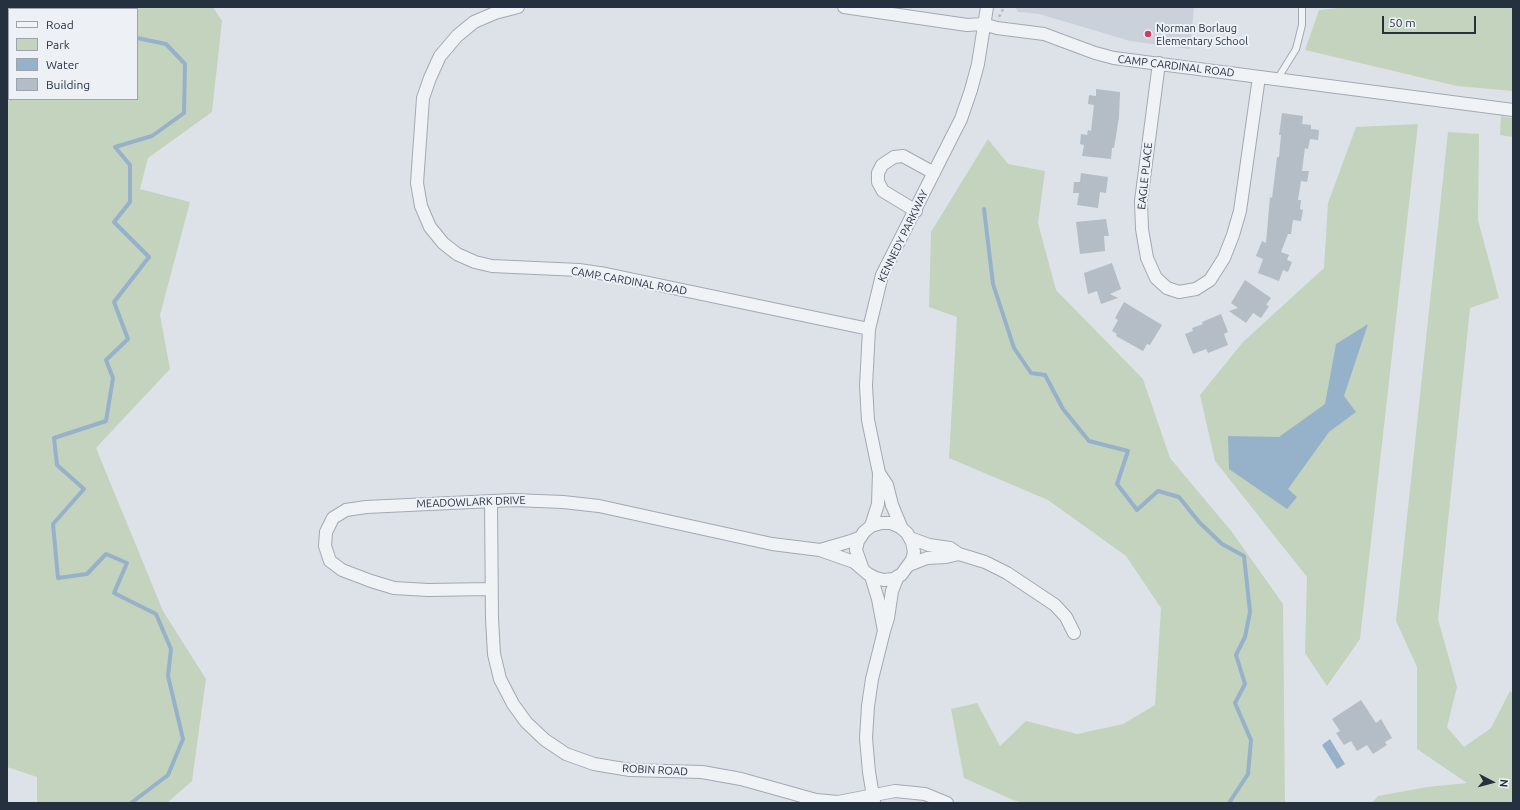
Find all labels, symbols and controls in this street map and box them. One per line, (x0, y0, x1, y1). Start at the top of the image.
legend (8, 8, 138, 100)
scale bar (1384, 8, 1478, 34)
text: 50 m (1389, 16, 1416, 29)
text: Road (46, 18, 74, 31)
place label: Norman Borlaug Elementary School (1156, 21, 1248, 47)
marker: Norman Borlaug Elementary School (1143, 29, 1153, 39)
text: Park (46, 38, 70, 51)
street label: CAMP CARDINAL ROAD (1117, 52, 1235, 80)
text: Water (46, 58, 79, 71)
text: Building (46, 78, 90, 91)
street label: EAGLE PLACE (1135, 142, 1155, 210)
street label: KENNEDY PARKWAY (875, 188, 931, 284)
street label: CAMP CARDINAL ROAD (570, 264, 688, 298)
street label: MEADOWLARK DRIVE (416, 493, 526, 511)
street label: ROBIN ROAD (622, 762, 688, 778)
north arrow (1472, 762, 1512, 802)
text: N (1498, 779, 1510, 788)

